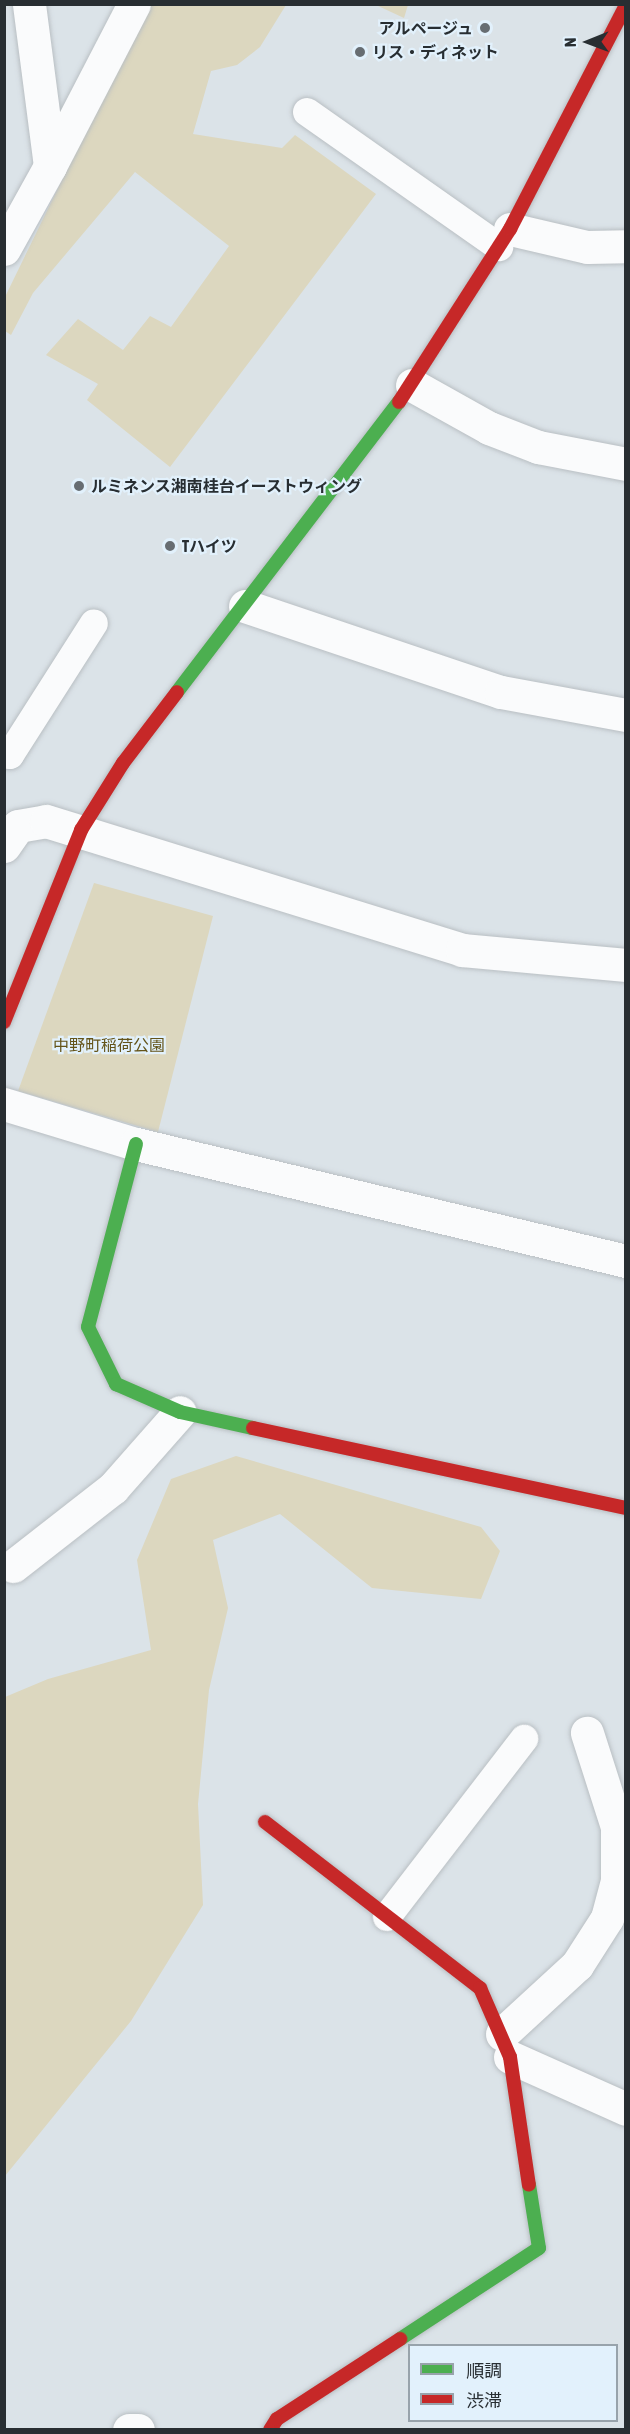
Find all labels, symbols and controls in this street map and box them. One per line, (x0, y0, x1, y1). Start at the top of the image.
north arrow (558, 12, 618, 72)
place label: アルページュ (377, 18, 473, 38)
marker: アルページュ (478, 21, 492, 35)
text: N (561, 37, 579, 47)
place label: リス・ディネット (372, 42, 500, 62)
marker: リス・ディネット (353, 45, 367, 59)
place label: ルミネンス湘南桂台イーストウィング (91, 476, 363, 496)
marker: ルミネンス湘南桂台イーストウィング (72, 479, 86, 493)
place label: Tハイツ (182, 536, 237, 556)
marker: Tハイツ (163, 539, 177, 553)
park label: 中野町稲荷公園 (53, 1035, 165, 1055)
legend (408, 2344, 618, 2422)
text: 順調 (466, 2360, 502, 2381)
text: 渋滞 (466, 2390, 502, 2411)

